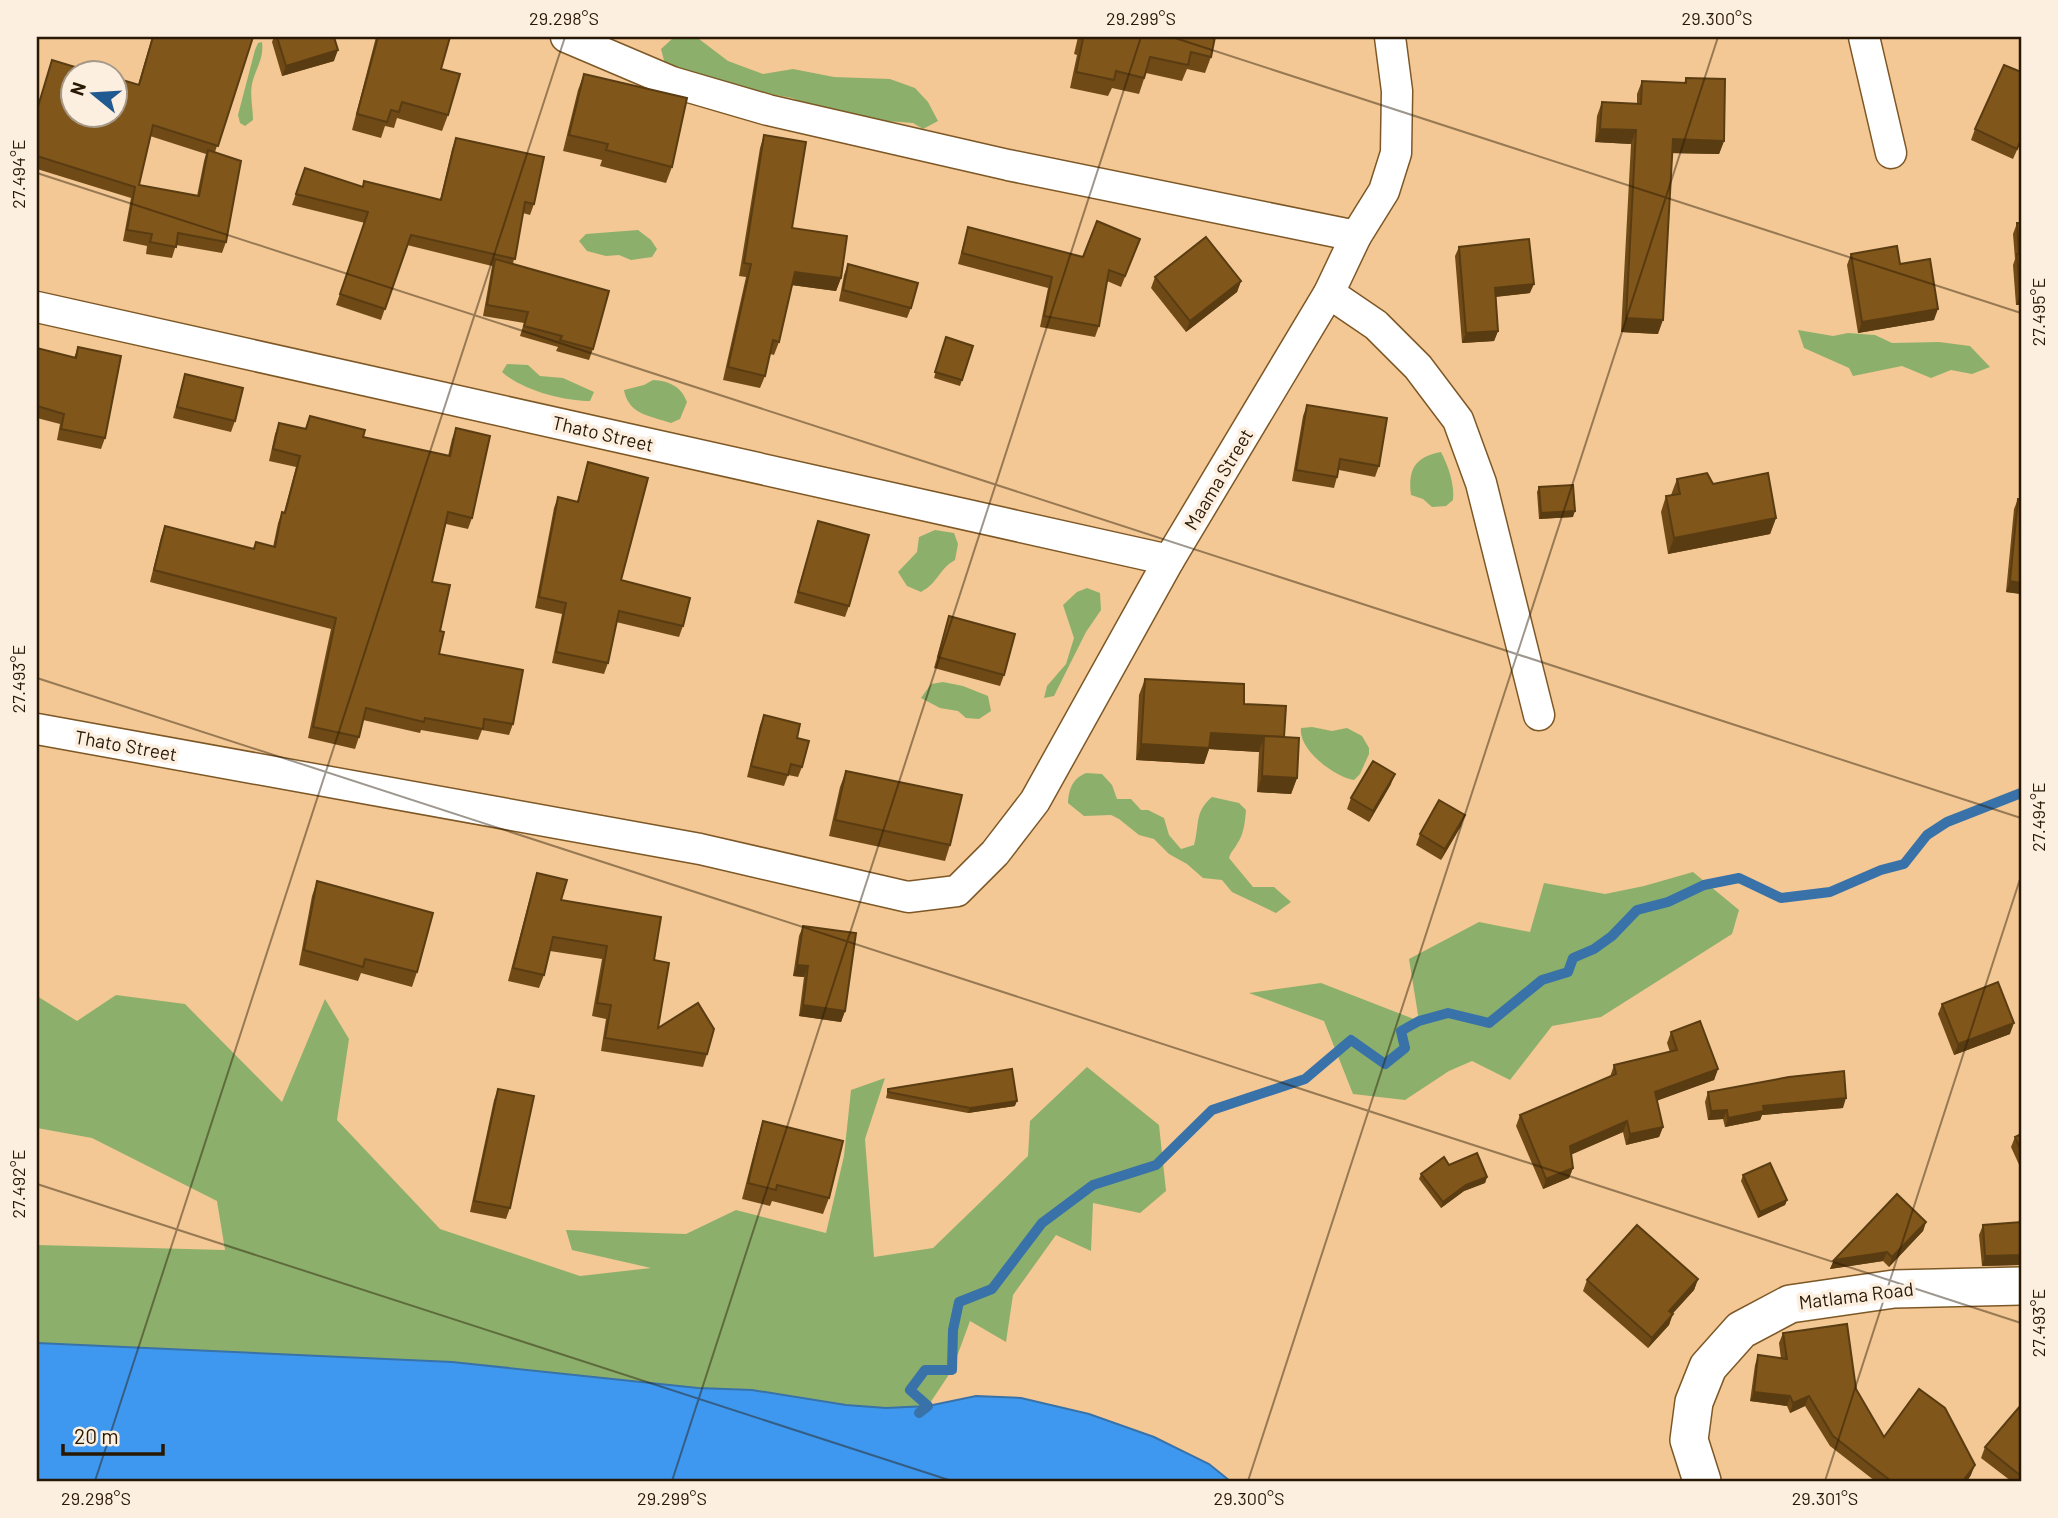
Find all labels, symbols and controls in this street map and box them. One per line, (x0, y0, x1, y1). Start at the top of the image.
text: 29.298°S (529, 7, 599, 29)
text: 29.299°S (1106, 7, 1176, 29)
text: 29.300°S (1681, 7, 1753, 29)
north arrow (60, 60, 130, 130)
text: N (64, 79, 90, 98)
text: 27.494°E (7, 139, 29, 209)
text: 27.495°E (2027, 278, 2049, 346)
street label: Thato Street (550, 410, 656, 456)
street label: Maama Street (1179, 424, 1257, 534)
text: 27.493°E (7, 645, 29, 713)
street label: Thato Street (73, 725, 179, 765)
text: 27.494°E (2027, 782, 2049, 852)
text: 27.492°E (7, 1149, 29, 1219)
street label: Matlama Road (1797, 1277, 1915, 1313)
text: 27.493°E (2027, 1289, 2049, 1357)
scale bar (63, 1413, 163, 1457)
text: 20 m (74, 1423, 119, 1448)
text: 29.298°S (61, 1487, 131, 1509)
text: 29.299°S (637, 1487, 707, 1509)
text: 29.300°S (1213, 1487, 1285, 1509)
text: 29.301°S (1792, 1487, 1858, 1509)

